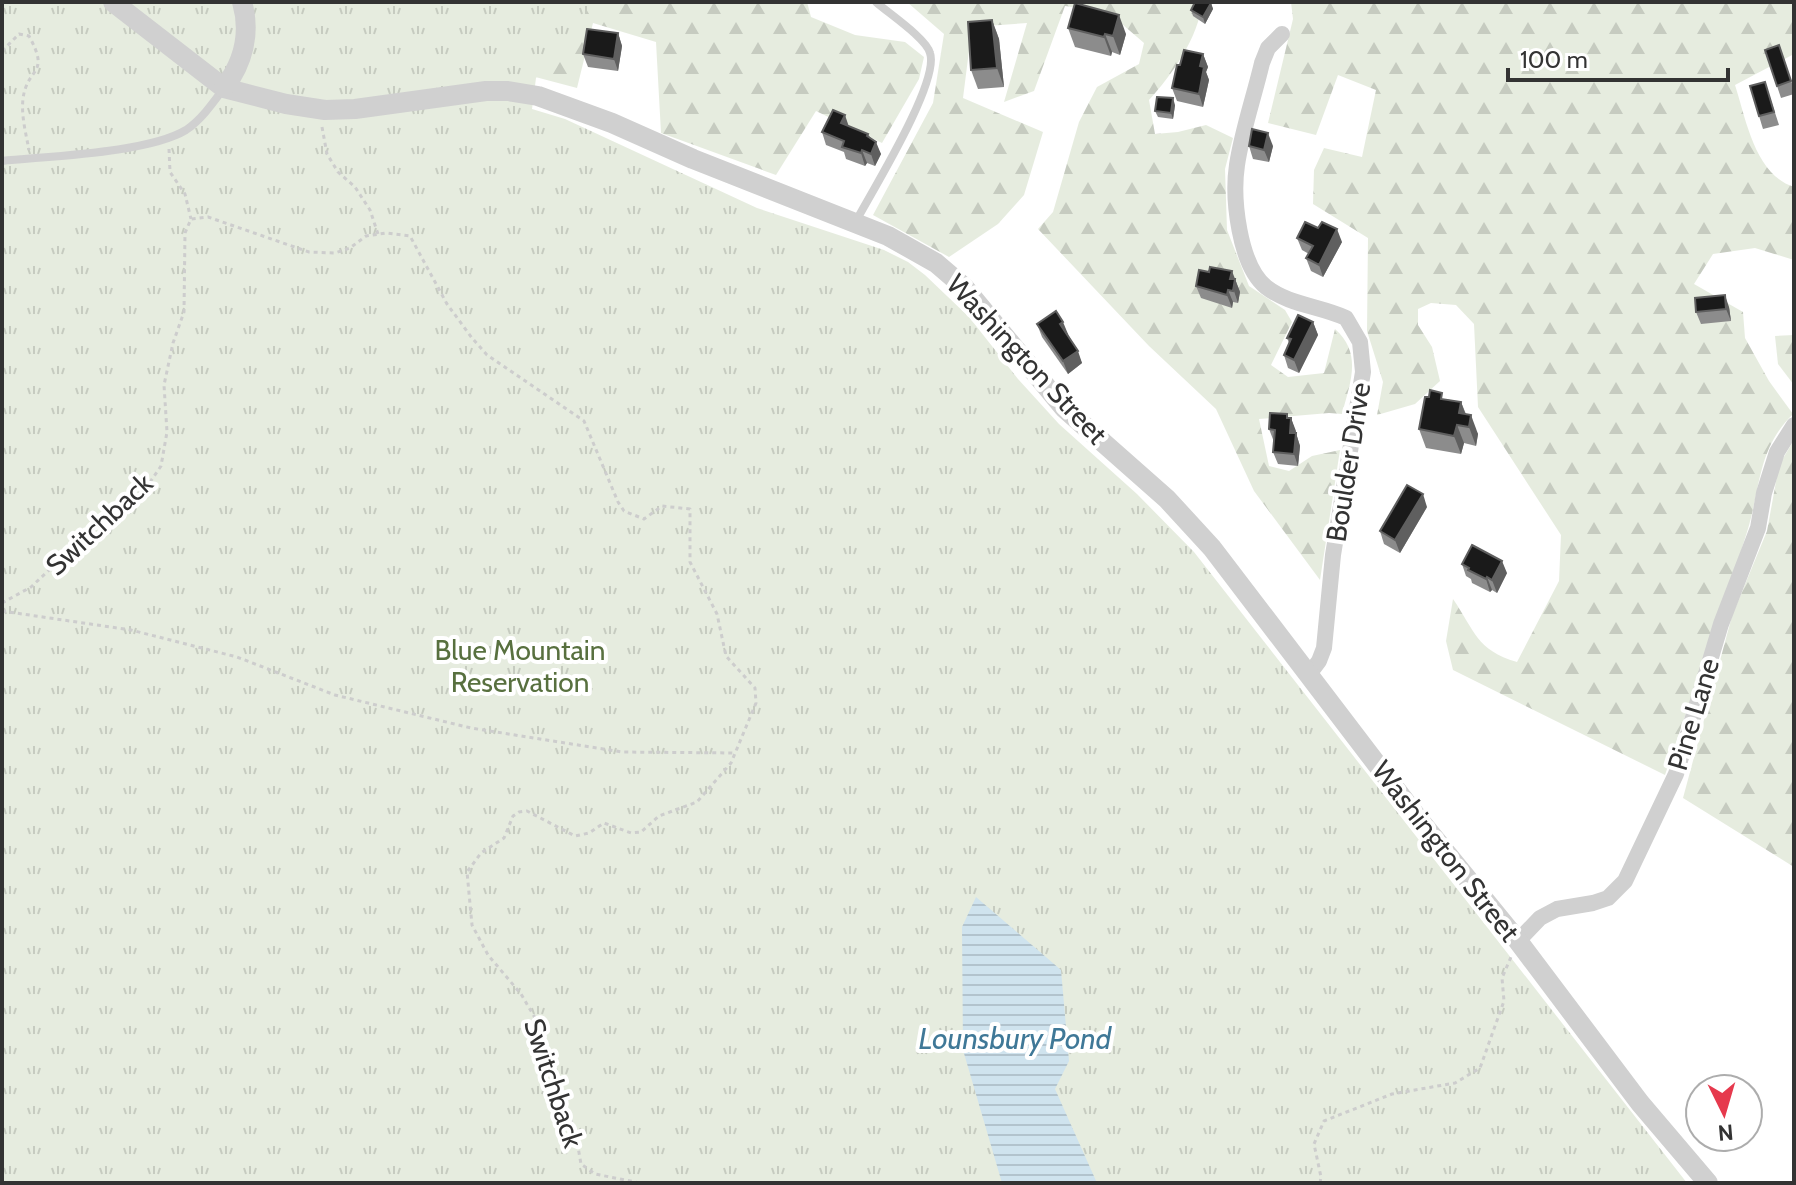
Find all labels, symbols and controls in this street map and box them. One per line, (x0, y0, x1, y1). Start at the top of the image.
scale bar (1508, 32, 1728, 82)
text: 100 m (1520, 45, 1588, 74)
street label: Washington Street (940, 267, 1114, 451)
street label: Boulder Drive (1319, 380, 1377, 544)
street label: Switchback (39, 466, 160, 582)
park label: Blue Mountain Reservation (435, 633, 605, 699)
street label: Pine Lane (1660, 654, 1726, 774)
street label: Washington Street (1365, 754, 1527, 948)
street label: Switchback (517, 1014, 591, 1152)
water label: Lounsbury Pond (919, 1020, 1113, 1057)
north arrow (1684, 1073, 1764, 1153)
text: N (1717, 1118, 1735, 1147)

